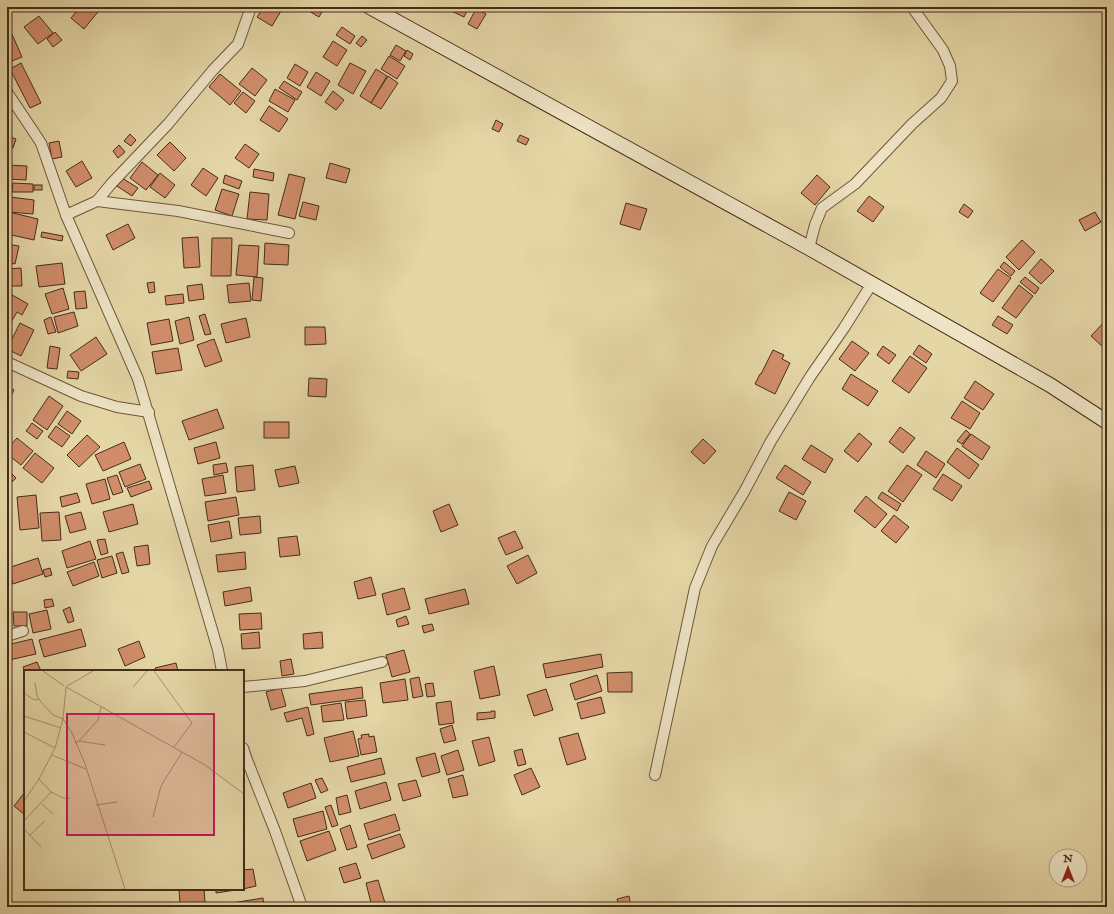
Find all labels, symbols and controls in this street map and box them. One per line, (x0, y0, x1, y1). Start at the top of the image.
inset map (24, 670, 244, 890)
north arrow (1048, 848, 1088, 888)
text: N (1062, 852, 1073, 866)

